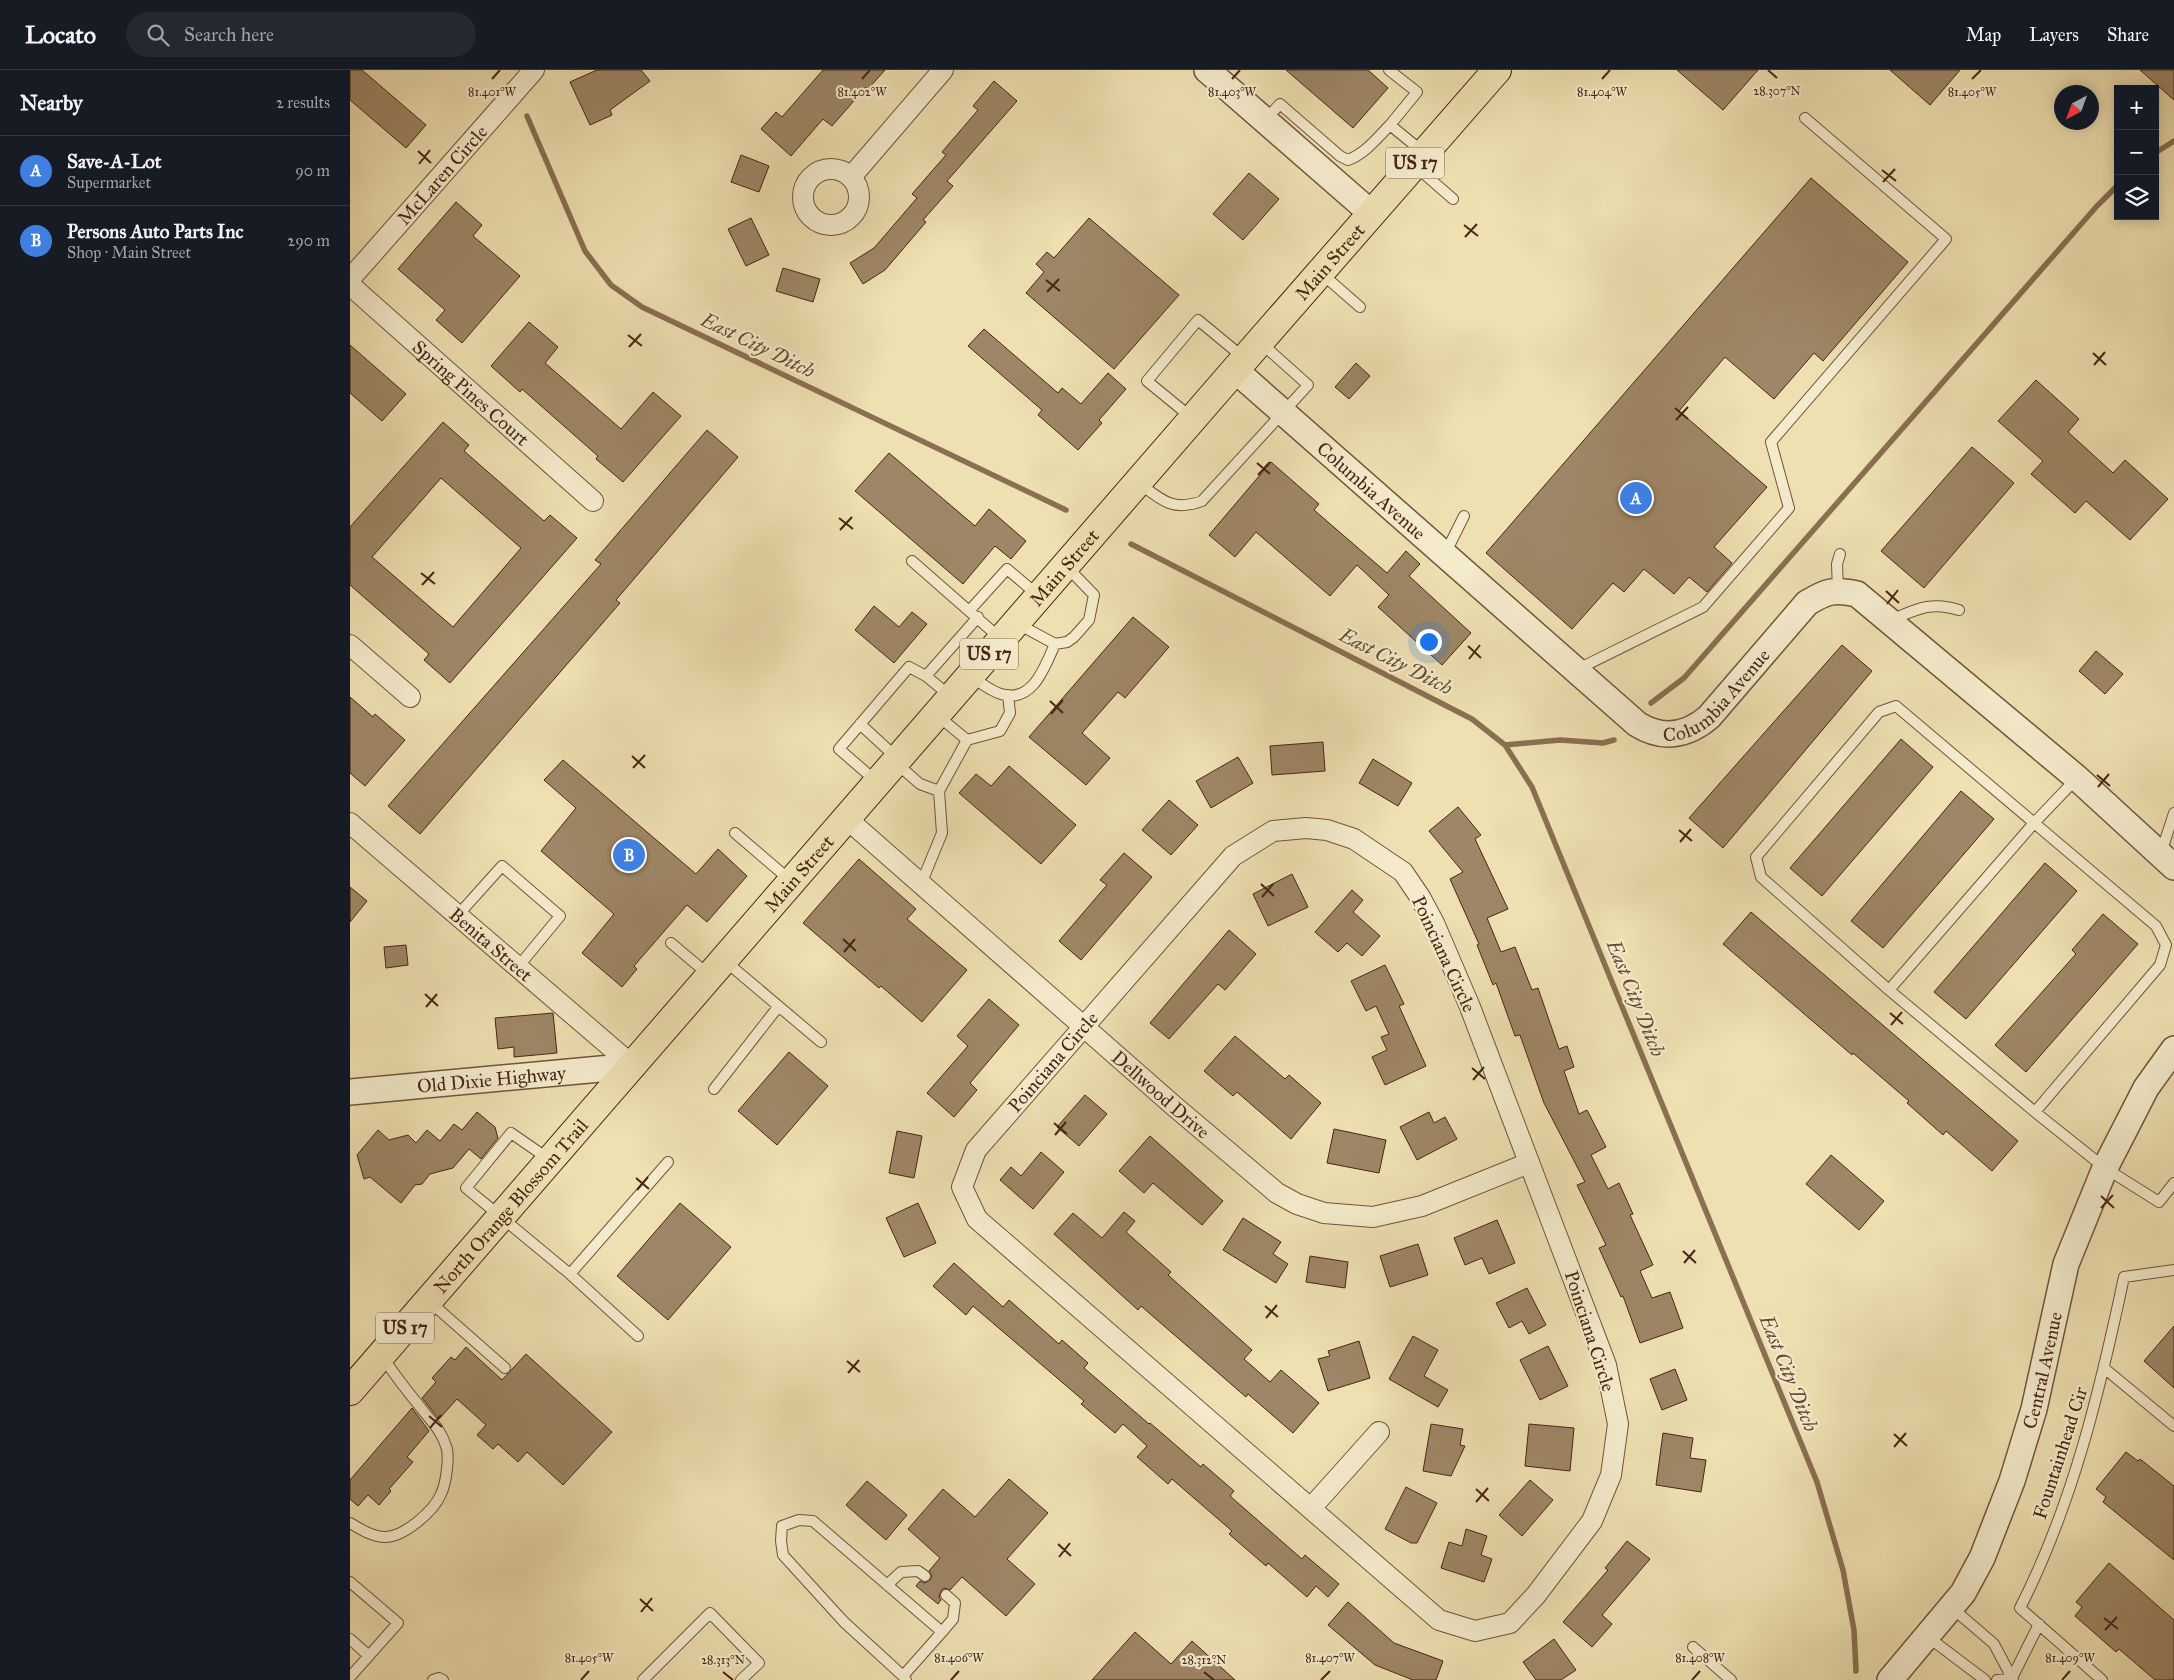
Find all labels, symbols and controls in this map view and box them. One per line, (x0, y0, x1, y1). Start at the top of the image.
search box (126, 12, 476, 57)
text: Locato (25, 20, 96, 50)
icon: search (144, 21, 172, 49)
text: Search here (184, 23, 274, 46)
text: Map (1966, 24, 2001, 46)
text: Layers (2029, 24, 2079, 46)
text: Share (2107, 24, 2149, 46)
text: 28.307°N (1753, 84, 1801, 98)
text: 81.401°W (468, 85, 516, 99)
text: 81.402°W (837, 85, 887, 99)
text: 81.403°W (1208, 85, 1257, 99)
text: 81.404°W (1577, 85, 1628, 99)
text: 81.405°W (1948, 85, 1997, 99)
north arrow (2054, 85, 2099, 130)
map controls (2114, 85, 2159, 220)
button: + (2114, 85, 2159, 130)
text: Nearby (20, 90, 83, 116)
text: 2 results (276, 93, 330, 112)
street label: McLaren Circle (392, 120, 492, 229)
button: − (2114, 130, 2159, 175)
road number: US 17 (1386, 148, 1444, 179)
text: Save-A-Lot (67, 150, 161, 173)
text: A (31, 161, 41, 180)
text: 90 m (295, 161, 330, 180)
text: Supermarket (67, 173, 151, 192)
button: layers (2114, 175, 2159, 220)
street label: Main Street (1290, 218, 1370, 305)
text: Persons Auto Parts Inc (67, 220, 244, 243)
text: B (31, 231, 41, 250)
text: 290 m (287, 231, 330, 250)
text: Shop · Main Street (67, 243, 191, 262)
water label: East City Ditch (696, 307, 819, 383)
street label: Spring Pines Court (408, 335, 534, 451)
street label: Columbia Avenue (1312, 436, 1431, 544)
pin: A (1620, 479, 1652, 517)
street label: Main Street (1024, 524, 1104, 611)
water label: East City Ditch (1335, 622, 1457, 700)
your location (1416, 629, 1442, 655)
road number: US 17 (960, 638, 1018, 670)
street label: Columbia Avenue (1663, 644, 1774, 746)
street label: Main Street (759, 830, 838, 917)
pin: B (613, 836, 645, 874)
street label: Poinciana Circle (1407, 892, 1481, 1016)
street label: Benita Street (445, 902, 538, 986)
water label: East City Ditch (1601, 935, 1670, 1060)
street label: Poinciana Circle (1003, 1007, 1103, 1117)
street label: Dellwood Drive (1107, 1045, 1215, 1143)
street label: Old Dixie Highway (416, 1061, 568, 1097)
street label: North Orange Blossom Trail (428, 1113, 593, 1298)
street label: Poinciana Circle (1560, 1268, 1620, 1394)
street label: Central Avenue (2017, 1309, 2067, 1431)
water label: East City Ditch (1754, 1310, 1823, 1435)
road number: US 17 (376, 1312, 434, 1344)
street label: Fountainhead Cir (2028, 1383, 2092, 1522)
text: 81.405°W (565, 1651, 614, 1665)
text: 81.406°W (934, 1651, 984, 1665)
text: 81.407°W (1305, 1651, 1355, 1665)
text: 81.408°W (1675, 1651, 1725, 1665)
text: 81.409°W (2045, 1651, 2095, 1665)
text: 28.313°N (701, 1653, 745, 1667)
text: 28.312°N (1182, 1653, 1226, 1667)

